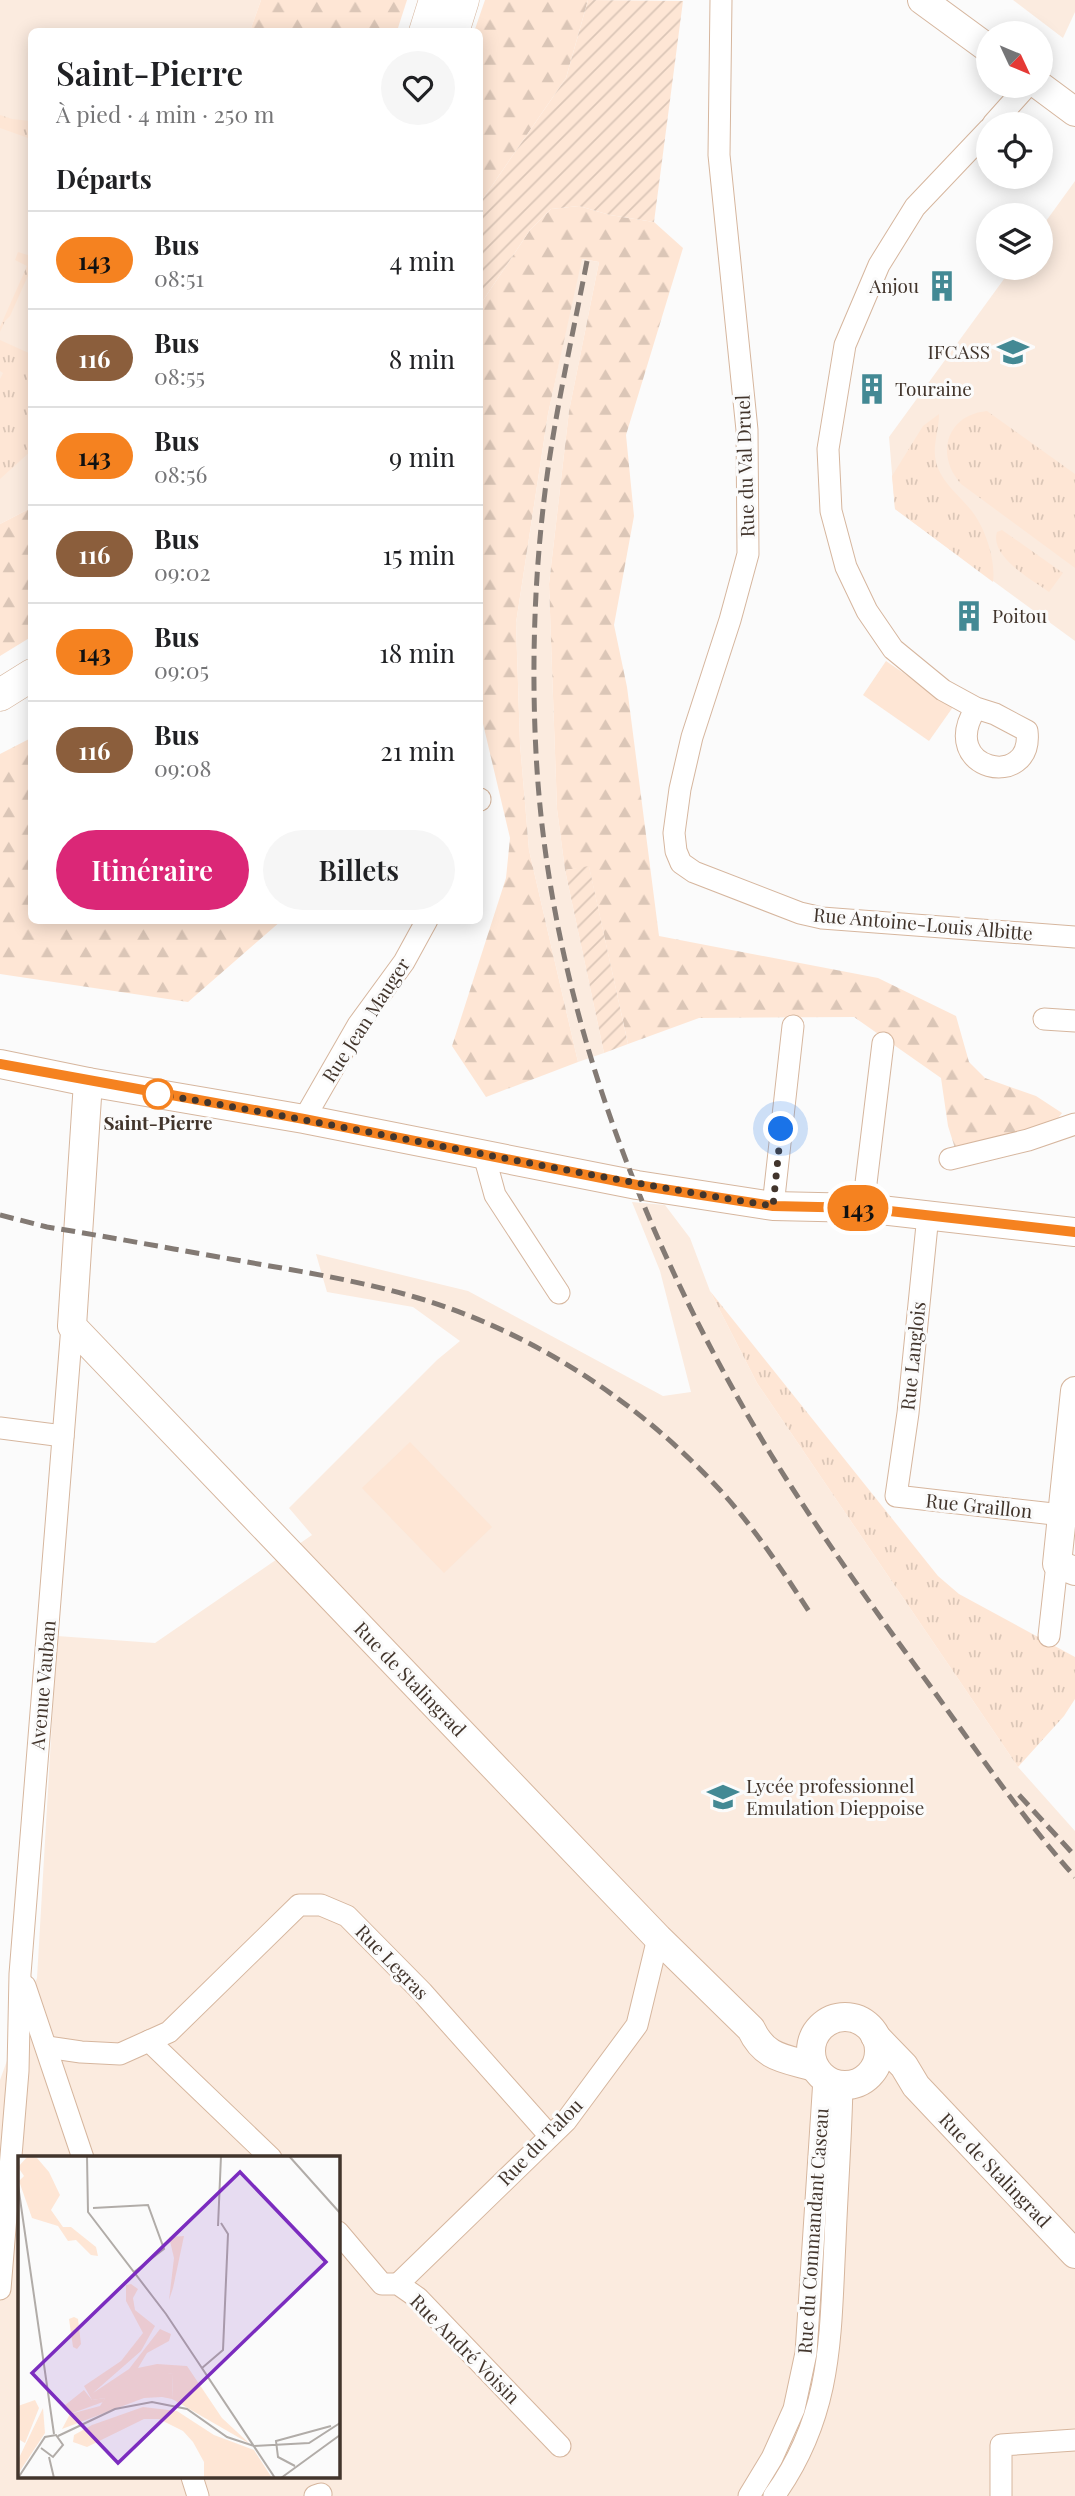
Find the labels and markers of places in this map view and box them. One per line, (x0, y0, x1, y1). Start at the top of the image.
building icon: Anjou (925, 269, 959, 303)
place label: Anjou (868, 272, 919, 298)
school or university icon: IFCASS (996, 335, 1030, 369)
place label: IFCASS (927, 338, 990, 364)
building icon: Touraine (855, 372, 889, 406)
place label: Touraine (895, 375, 972, 401)
building icon: Poitou (952, 599, 986, 633)
place label: Poitou (992, 602, 1047, 628)
marker: Saint-Pierre (143, 1079, 173, 1109)
place label: Saint-Pierre (104, 1109, 212, 1135)
place label: Lycée professionnel Emulation Dieppoise (746, 1772, 924, 1820)
school or university icon: Lycée professionnel Emulation Dieppoise (706, 1780, 740, 1814)

